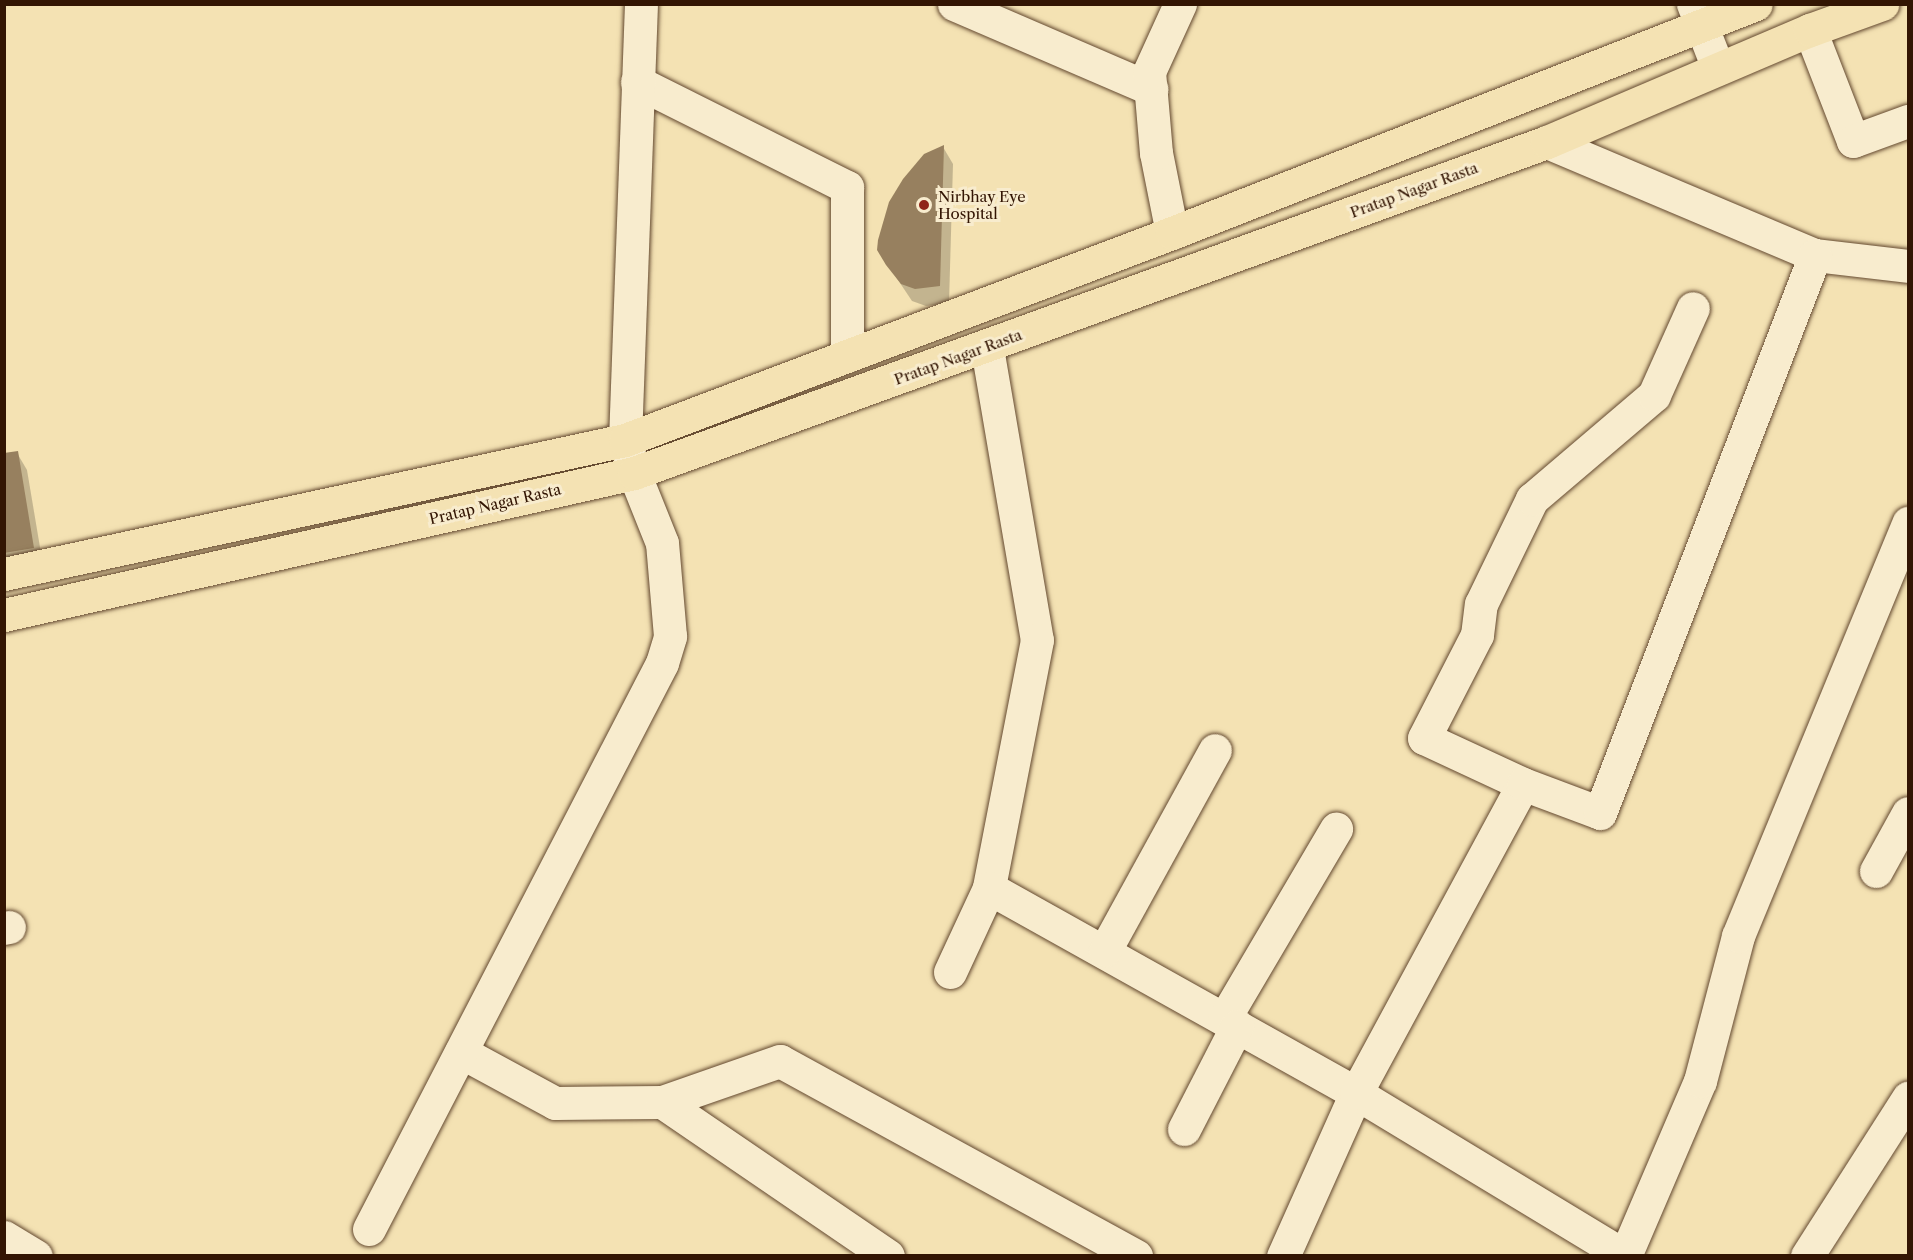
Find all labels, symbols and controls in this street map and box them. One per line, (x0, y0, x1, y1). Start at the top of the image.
street label: Pratap Nagar Rasta (1347, 158, 1481, 222)
place label: Nirbhay Eye Hospital (938, 187, 1026, 222)
marker: Nirbhay Eye Hospital (915, 196, 933, 214)
street label: Pratap Nagar Rasta (891, 325, 1025, 389)
street label: Pratap Nagar Rasta (427, 480, 563, 528)

